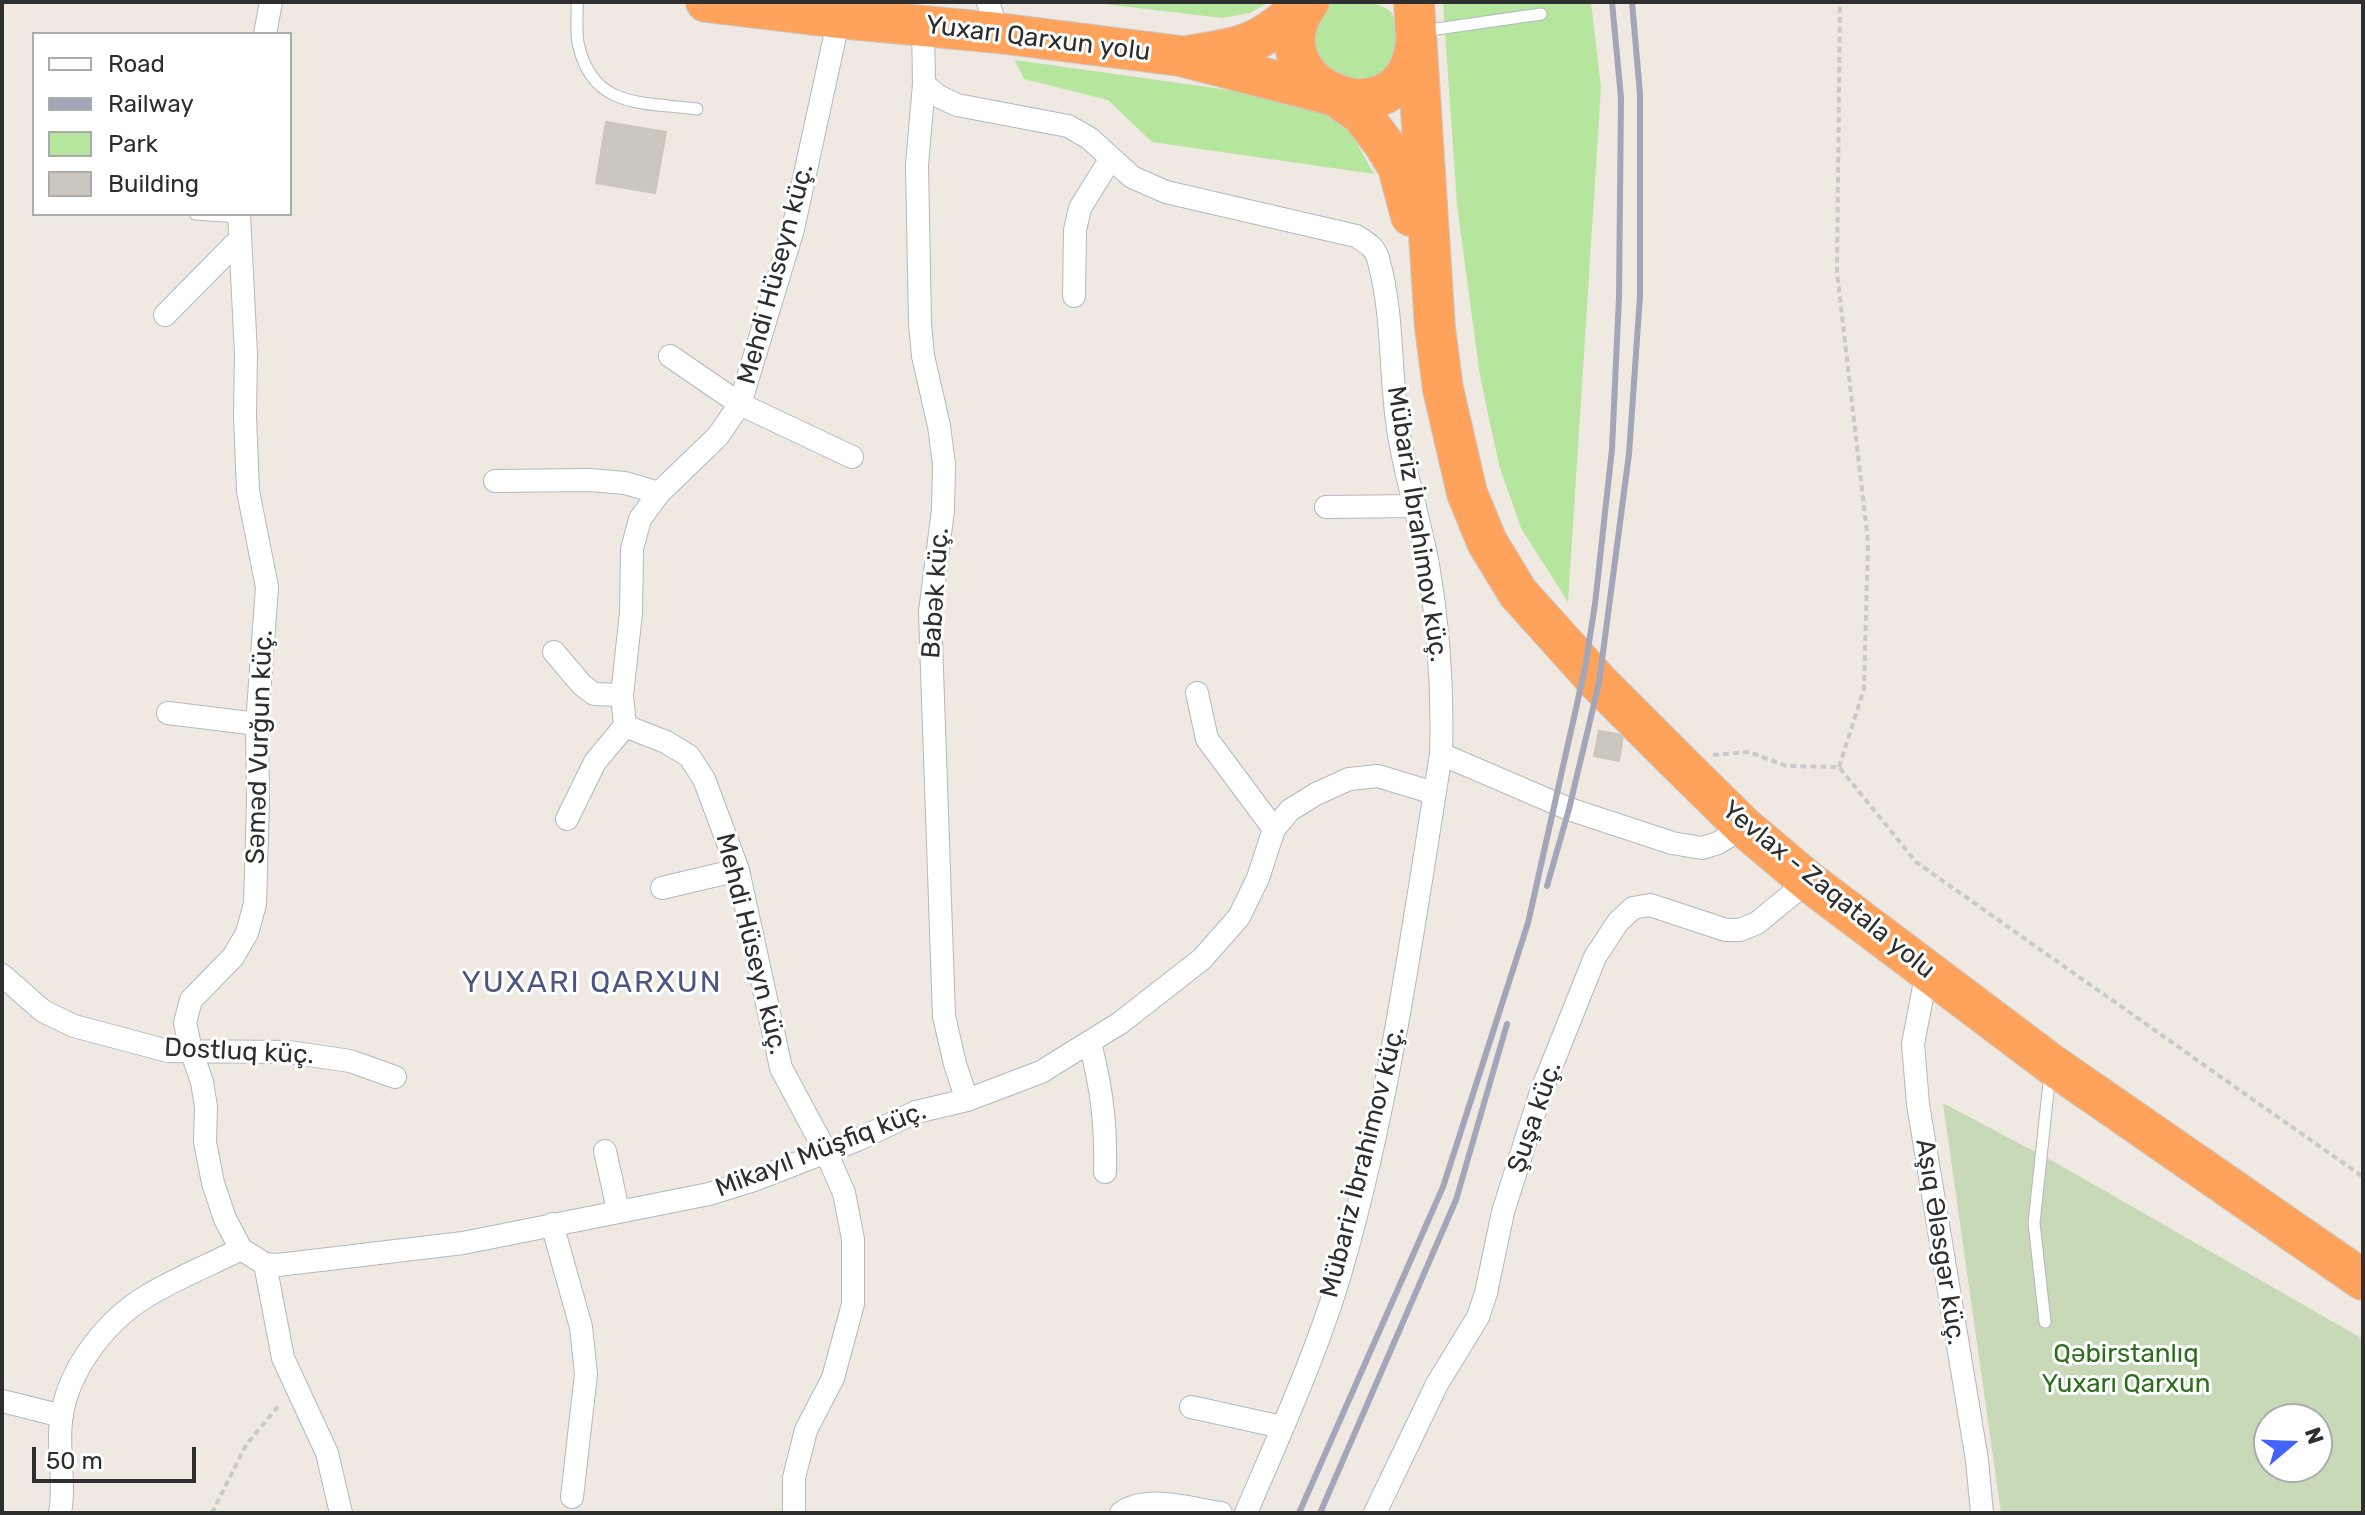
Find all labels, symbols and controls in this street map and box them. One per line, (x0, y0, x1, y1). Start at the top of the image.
street label: Yuxarı Qarxun yolu (924, 10, 1152, 68)
legend (32, 32, 292, 216)
text: Road (108, 50, 165, 78)
text: Railway (108, 90, 194, 118)
text: Park (108, 130, 158, 158)
street label: Mehdi Hüseyn küç. (732, 160, 820, 388)
text: Building (108, 170, 199, 198)
street label: Mübariz İbrahimov küç. (1380, 384, 1454, 664)
street label: Babək küç. (916, 526, 956, 660)
street label: Səməd Vurğun küç. (240, 629, 280, 865)
street label: Yevlax - Zaqatala yolu (1715, 794, 1941, 986)
street label: Mehdi Hüseyn küç. (708, 830, 794, 1058)
district label: YUXARI QARXUN (461, 965, 723, 1001)
street label: Mübariz İbrahimov küç. (1314, 1023, 1412, 1301)
street label: Dostluq küç. (163, 1032, 315, 1072)
street label: Şuşa küç. (1501, 1057, 1569, 1177)
street label: Mikayıl Müşfiq küç. (711, 1095, 931, 1205)
street label: Aşıq Ələsgər küç. (1908, 1137, 1972, 1347)
park label: Qəbirstanlıq Yuxarı Qarxun (2042, 1338, 2210, 1400)
north arrow (2253, 1403, 2333, 1483)
text: N (2299, 1424, 2330, 1448)
scale bar (36, 1431, 200, 1481)
text: 50 m (46, 1447, 103, 1475)

